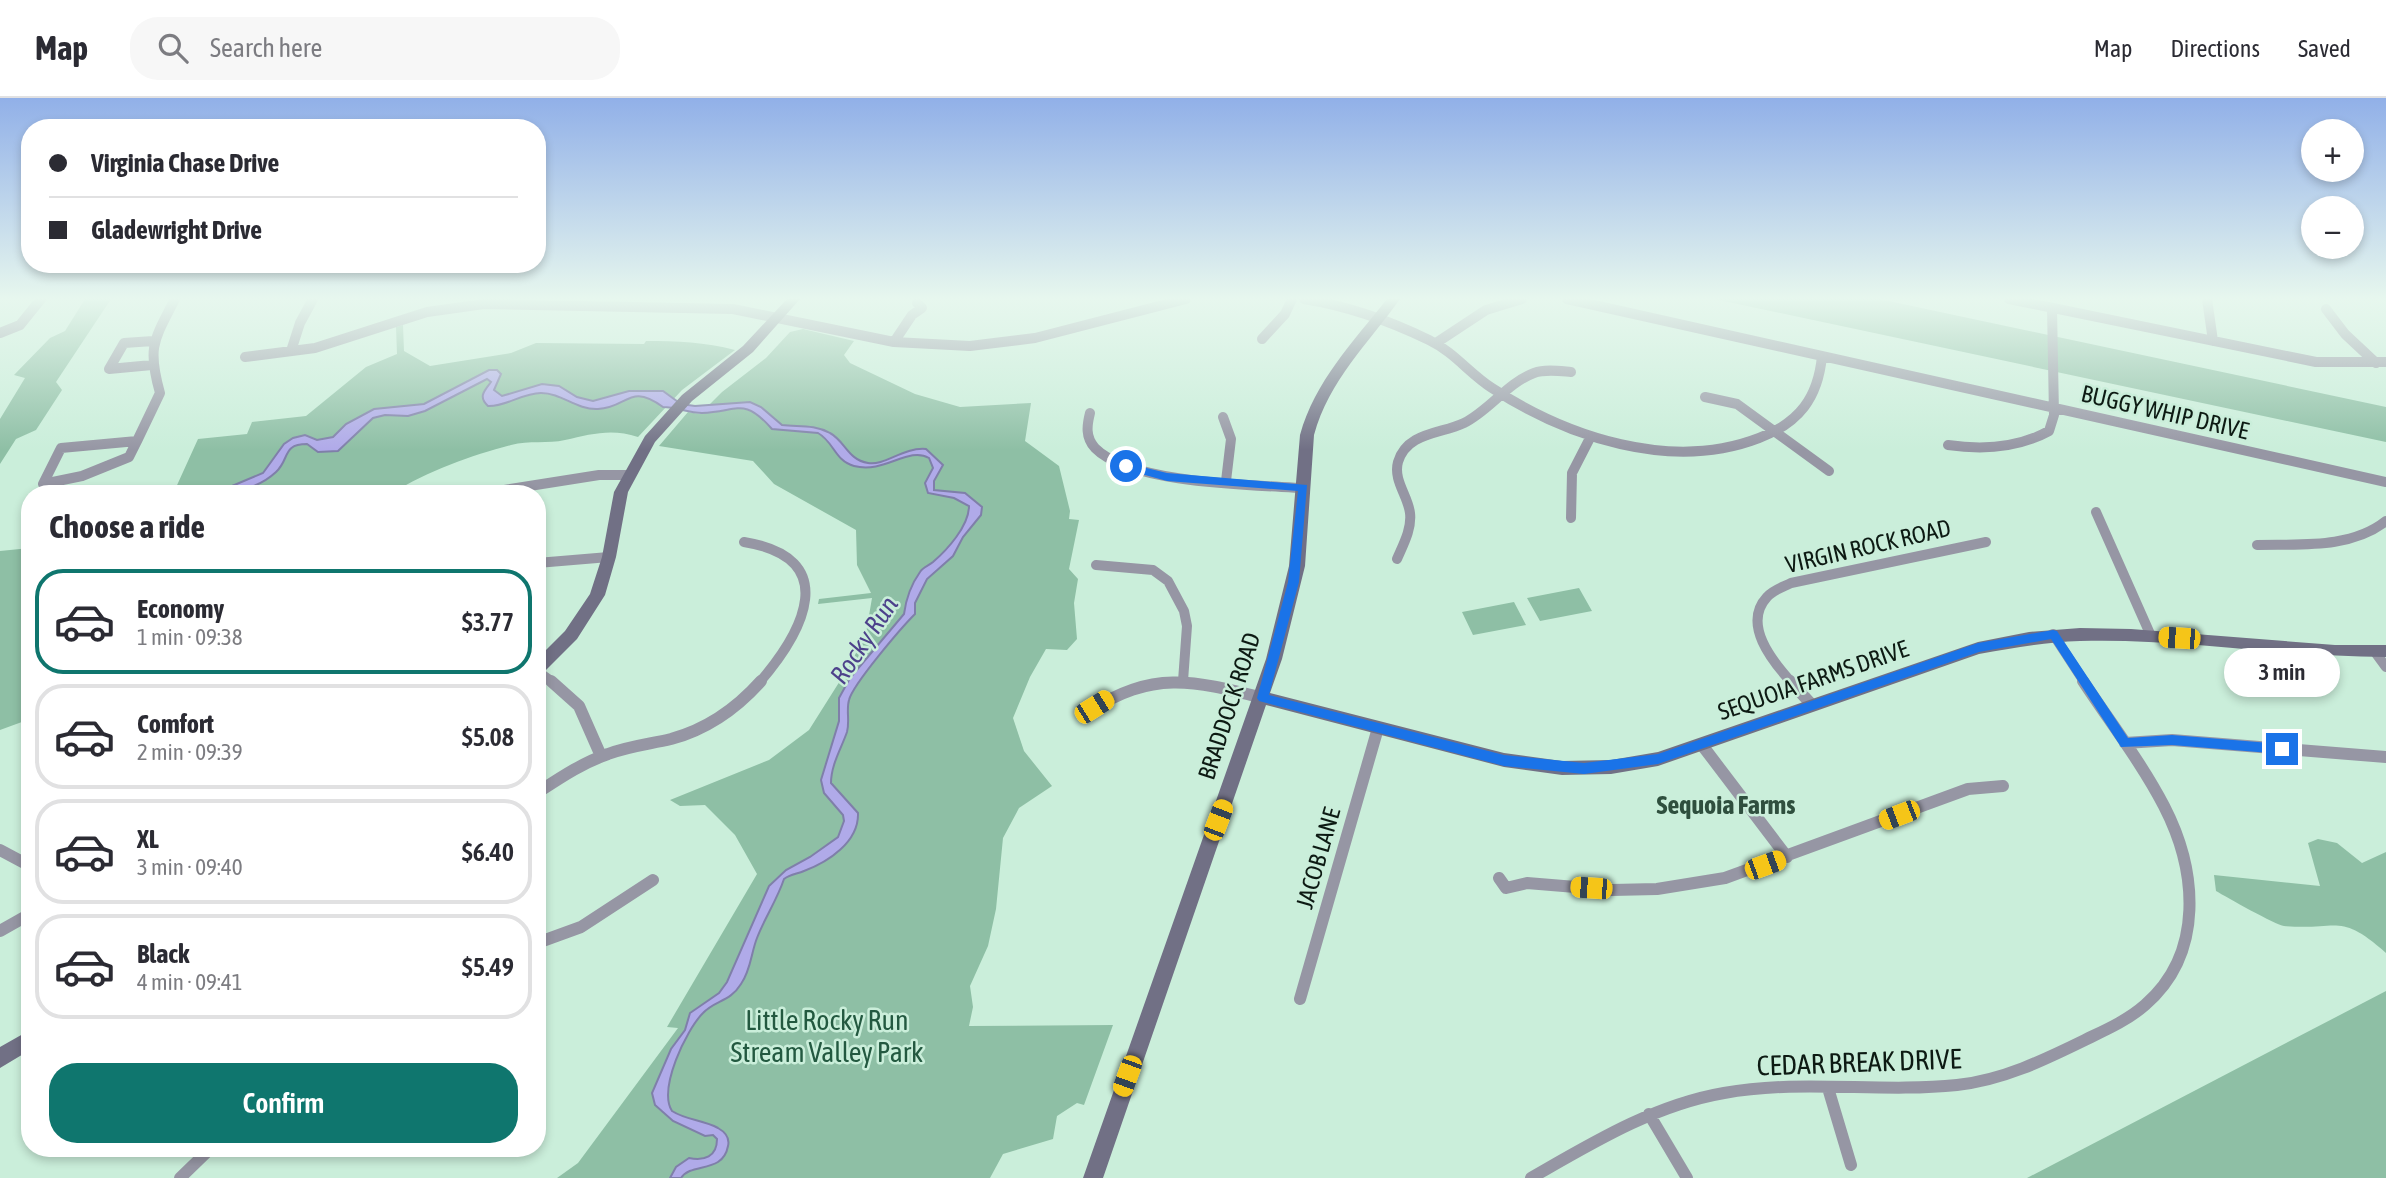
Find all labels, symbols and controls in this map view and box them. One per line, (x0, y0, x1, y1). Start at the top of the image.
search box (130, 17, 620, 80)
text: Map (35, 29, 88, 67)
icon: search (154, 29, 192, 67)
text: Search here (210, 33, 322, 63)
text: Map (2094, 35, 2132, 62)
text: Directions (2170, 35, 2260, 62)
text: Saved (2298, 35, 2351, 62)
map controls (2301, 119, 2364, 259)
button: + (2301, 119, 2364, 182)
text: Virginia Chase Drive (91, 148, 279, 178)
button: − (2301, 196, 2364, 259)
text: Gladewright Drive (91, 215, 262, 245)
street label: BUGGY WHIP DRIVE (2079, 380, 2251, 444)
route start (1110, 450, 1142, 482)
text: Choose a ride (49, 508, 205, 545)
street label: VIRGIN ROCK ROAD (1783, 514, 1953, 578)
icon: car (53, 590, 116, 653)
water label: Rocky Run (824, 590, 904, 689)
text: Economy (137, 594, 224, 624)
text: $3.77 (462, 607, 514, 637)
text: 1 min · 09:38 (137, 624, 243, 650)
car (2158, 626, 2201, 650)
street label: BRADDOCK ROAD (1193, 629, 1265, 783)
street label: SEQUOIA FARMS DRIVE (1714, 635, 1912, 725)
callout: 3 min (2224, 648, 2340, 696)
text: 3 min (2259, 659, 2305, 685)
car (1071, 687, 1118, 727)
icon: car (53, 705, 116, 768)
text: Comfort (137, 709, 214, 739)
text: $5.08 (462, 722, 514, 752)
route end (2266, 733, 2298, 765)
text: 2 min · 09:39 (137, 739, 243, 765)
district label: Sequoia Farms (1657, 790, 1795, 820)
car (1201, 797, 1236, 843)
car (1876, 798, 1923, 832)
street label: JACOB LANE (1291, 804, 1345, 912)
icon: car (53, 820, 116, 883)
text: XL (137, 824, 159, 854)
text: $6.40 (462, 837, 514, 867)
car (1742, 848, 1789, 882)
text: 3 min · 09:40 (137, 854, 243, 880)
car (1570, 876, 1613, 900)
icon: car (53, 935, 116, 998)
text: Black (137, 939, 189, 969)
text: $5.49 (462, 952, 514, 982)
text: 4 min · 09:41 (137, 969, 243, 995)
park label: Little Rocky Run Stream Valley Park (731, 1004, 923, 1068)
street label: CEDAR BREAK DRIVE (1756, 1042, 1962, 1082)
car (1110, 1053, 1145, 1099)
button: Confirm (49, 1063, 518, 1143)

